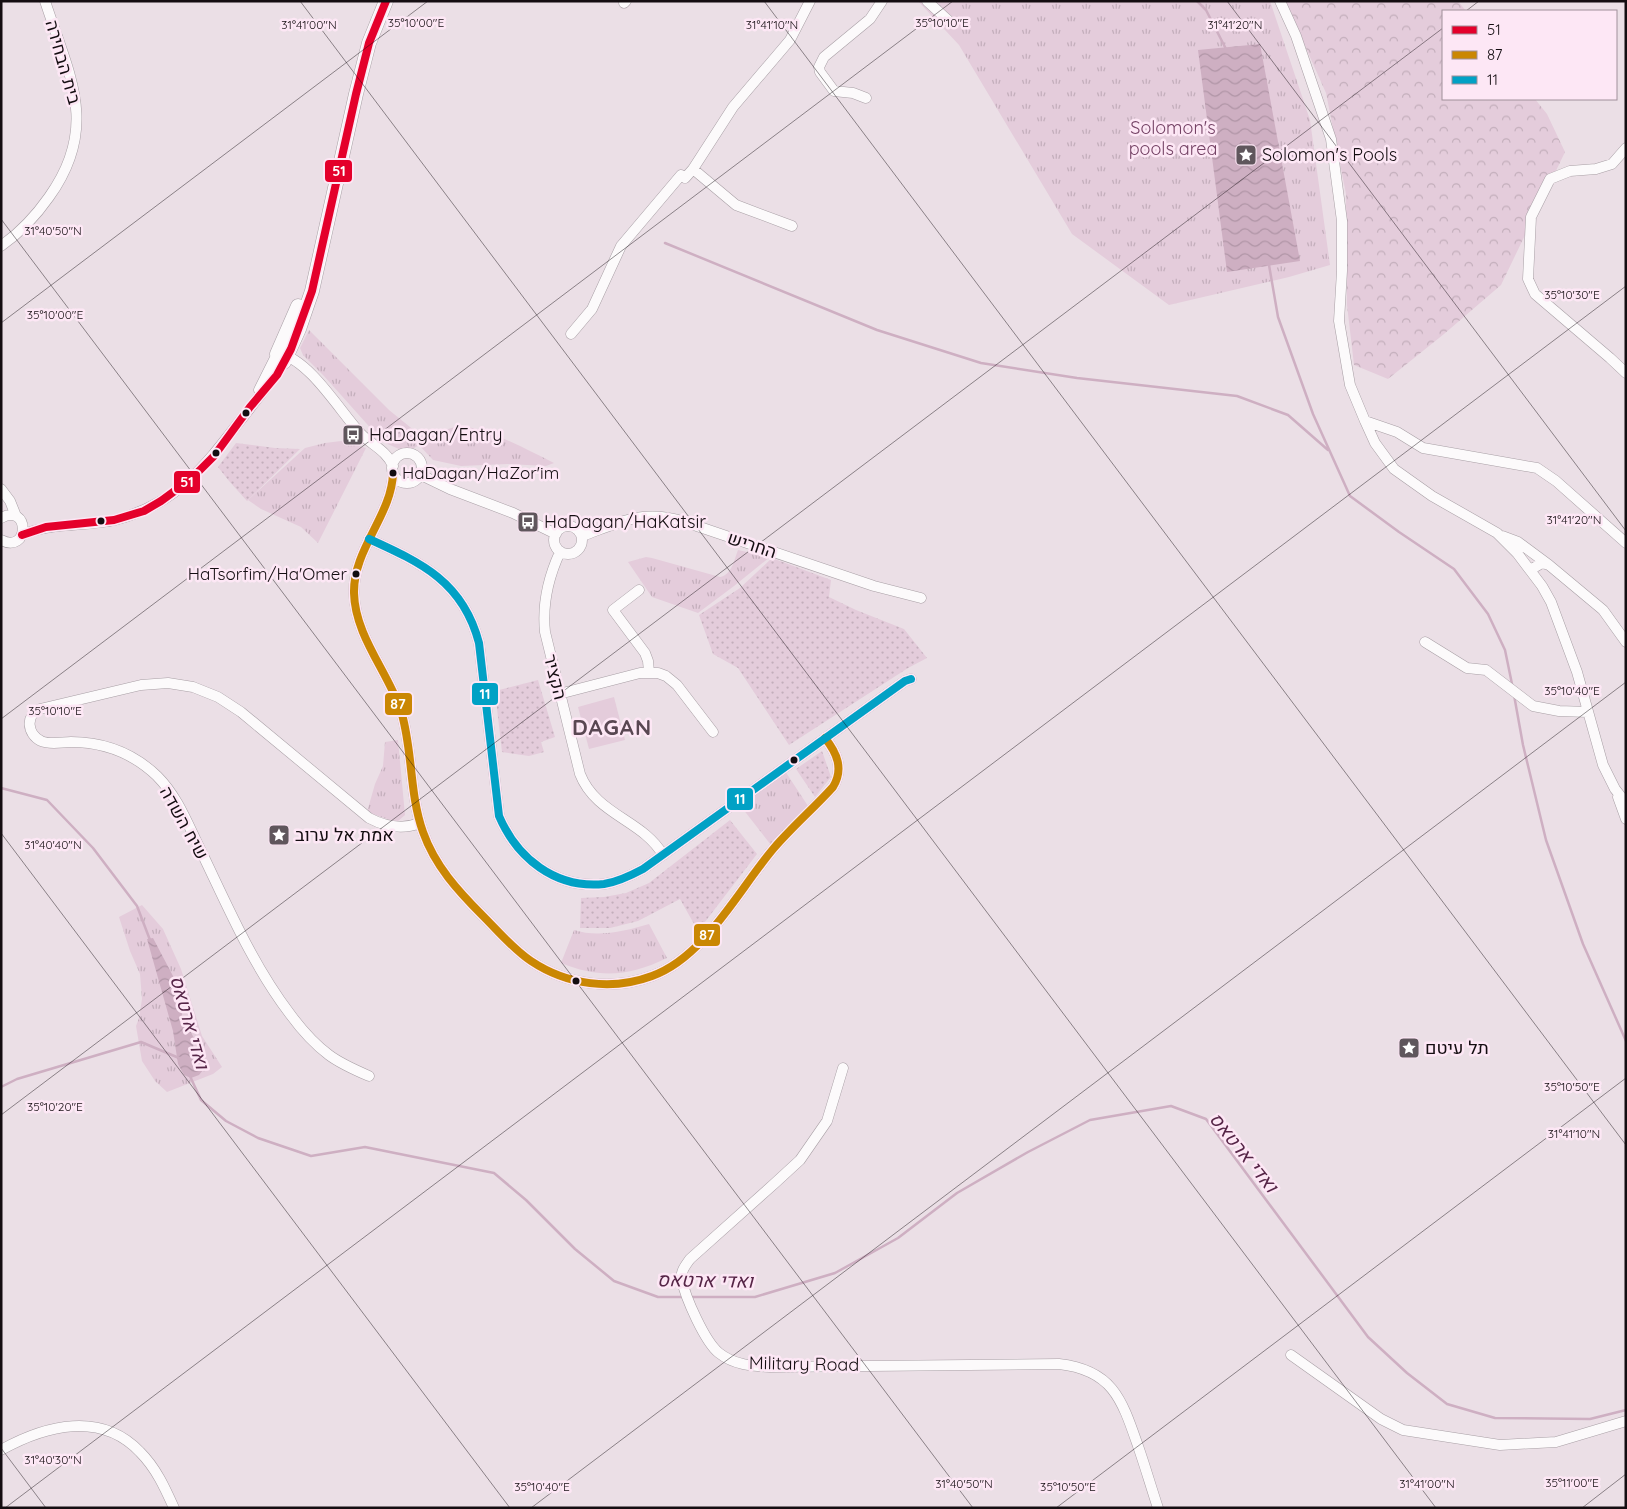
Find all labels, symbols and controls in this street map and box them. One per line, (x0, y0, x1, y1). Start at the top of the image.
legend (1442, 10, 1617, 100)
text: 35°10'00"E (388, 15, 444, 30)
text: 35°10'10"E (915, 15, 969, 30)
street label: בית הבחירה (40, 17, 87, 107)
text: 31°41'00"N (281, 17, 337, 32)
text: 31°41'10"N (746, 17, 798, 32)
text: 31°41'20"N (1208, 17, 1262, 32)
text: 51 (1487, 20, 1501, 39)
text: 87 (1487, 45, 1503, 64)
text: 11 (1487, 70, 1498, 89)
park label: Solomon's pools area (1129, 116, 1217, 160)
place icon: Solomon's Pools (1234, 143, 1258, 167)
place label: Solomon's Pools (1262, 143, 1397, 166)
line badge: 51 (324, 159, 353, 183)
text: 51 (332, 162, 346, 180)
text: 31°40'50"N (24, 223, 82, 238)
text: 35°10'30"E (1544, 287, 1600, 302)
text: 35°10'00"E (27, 307, 83, 322)
unlabelled marker (241, 408, 251, 418)
bus stop icon: HaDagan/Entry (341, 423, 365, 447)
place label: HaDagan/Entry (369, 423, 502, 446)
unlabelled marker (211, 448, 221, 458)
place label: HaDagan/HaZor'im (402, 462, 559, 483)
marker: HaDagan/HaZor'im (388, 468, 398, 478)
line badge: 51 (173, 470, 201, 494)
text: 51 (180, 473, 194, 491)
bus stop icon: HaDagan/HaKatsir (516, 510, 540, 534)
place label: HaDagan/HaKatsir (544, 510, 706, 533)
text: 31°41'20"N (1547, 512, 1601, 527)
unlabelled marker (96, 516, 106, 526)
street label: החריש (725, 526, 780, 563)
place label: HaTsorfim/Ha'Omer (188, 563, 347, 584)
marker: HaTsorfim/Ha'Omer (351, 569, 361, 579)
street label: הקציר (539, 652, 572, 702)
line badge: 11 (471, 682, 499, 706)
text: 35°10'40"E (1544, 683, 1600, 698)
text: 11 (480, 685, 490, 703)
line badge: 87 (384, 692, 413, 716)
text: 87 (390, 695, 406, 713)
text: 35°10'10"E (28, 703, 82, 718)
district label: DAGAN (572, 713, 652, 741)
unlabelled marker (789, 755, 799, 765)
street label: שיח השדה (155, 782, 214, 863)
line badge: 11 (726, 787, 754, 811)
text: 11 (735, 790, 745, 808)
place icon: אמת אל ערוב (267, 823, 291, 847)
place label: אמת אל ערוב (295, 823, 394, 846)
text: 31°40'40"N (24, 837, 82, 852)
line badge: 87 (693, 923, 721, 947)
text: 87 (699, 926, 715, 944)
water label: ואדי ארטאס (165, 972, 215, 1073)
unlabelled marker (571, 976, 581, 986)
place icon: תל עיטם (1397, 1036, 1421, 1060)
place label: תל עיטם (1425, 1036, 1489, 1059)
text: 35°10'50"E (1544, 1079, 1600, 1094)
text: 35°10'20"E (27, 1099, 83, 1114)
water label: ואדי ארטאס (1204, 1107, 1284, 1198)
text: 31°41'10"N (1548, 1126, 1600, 1141)
water label: ואדי ארטאס (657, 1267, 755, 1293)
street label: Military Road (749, 1351, 859, 1376)
text: 31°40'30"N (24, 1452, 82, 1467)
text: 35°11'00"E (1545, 1475, 1599, 1490)
text: 31°40'50"N (935, 1476, 993, 1491)
text: 31°41'00"N (1399, 1476, 1455, 1491)
text: 35°10'40"E (514, 1479, 570, 1494)
text: 35°10'50"E (1040, 1479, 1096, 1494)

